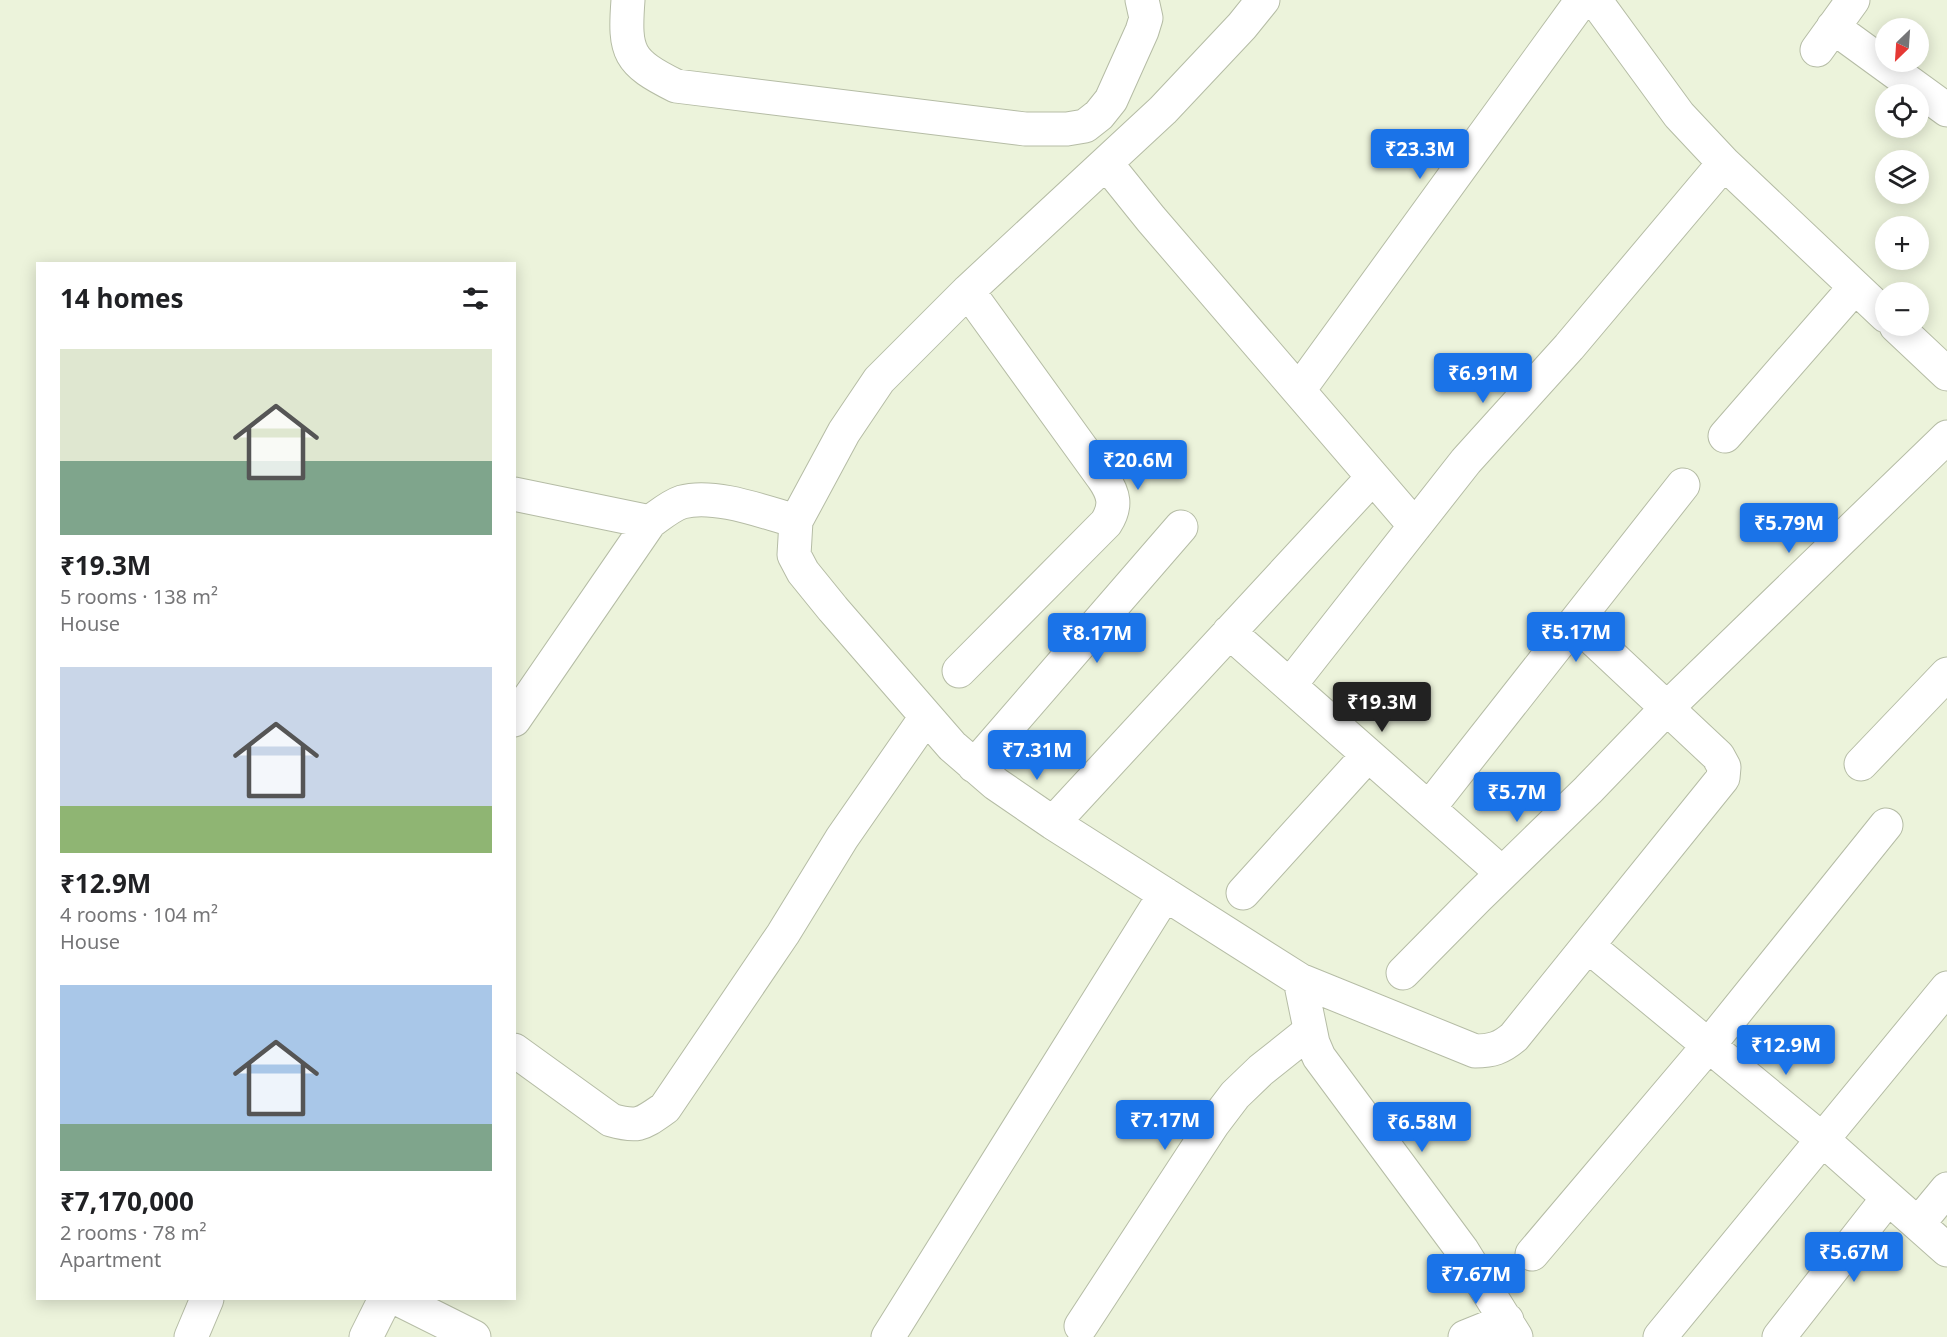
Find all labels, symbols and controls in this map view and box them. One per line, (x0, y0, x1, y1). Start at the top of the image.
north arrow (1875, 18, 1929, 72)
map controls (1875, 18, 1929, 336)
button: locate (1875, 84, 1929, 138)
pin: ₹23.3M (1371, 129, 1469, 180)
text: ₹23.3M (1385, 135, 1455, 162)
button: layers (1875, 150, 1929, 204)
button: + (1875, 216, 1929, 270)
text: 14 homes (60, 280, 184, 316)
icon: filters (459, 282, 492, 315)
button: − (1875, 282, 1929, 336)
pin: ₹6.91M (1434, 353, 1532, 404)
text: ₹6.91M (1448, 359, 1518, 386)
icon: home (222, 388, 330, 496)
pin: ₹20.6M (1089, 440, 1187, 491)
text: ₹20.6M (1103, 446, 1173, 473)
pin: ₹5.79M (1740, 503, 1838, 554)
text: ₹5.79M (1754, 509, 1824, 536)
text: ₹19.3M (60, 547, 151, 583)
text: 5 rooms · 138 m² (60, 583, 218, 610)
text: House (60, 610, 120, 637)
pin: ₹5.17M (1527, 612, 1625, 663)
pin: ₹8.17M (1048, 613, 1146, 664)
text: ₹5.17M (1541, 618, 1611, 645)
text: ₹8.17M (1062, 619, 1132, 646)
pin: ₹19.3M (1333, 682, 1431, 733)
text: ₹19.3M (1347, 688, 1417, 715)
icon: home (222, 706, 330, 814)
pin: ₹7.31M (988, 730, 1086, 781)
text: ₹7.31M (1002, 736, 1072, 763)
pin: ₹5.7M (1475, 772, 1559, 823)
text: ₹5.7M (1488, 778, 1546, 805)
text: ₹12.9M (60, 865, 151, 901)
text: 4 rooms · 104 m² (60, 901, 218, 928)
text: House (60, 928, 120, 955)
icon: home (222, 1024, 330, 1132)
pin: ₹12.9M (1737, 1025, 1835, 1076)
text: ₹12.9M (1751, 1031, 1821, 1058)
pin: ₹7.17M (1116, 1100, 1214, 1151)
pin: ₹6.58M (1373, 1102, 1471, 1153)
text: ₹7.17M (1130, 1106, 1200, 1133)
text: ₹6.58M (1387, 1108, 1457, 1135)
text: ₹7,170,000 (60, 1183, 194, 1219)
text: 2 rooms · 78 m² (60, 1219, 207, 1246)
pin: ₹5.67M (1805, 1232, 1903, 1283)
text: ₹5.67M (1819, 1238, 1889, 1265)
text: Apartment (60, 1246, 161, 1273)
pin: ₹7.67M (1427, 1254, 1525, 1305)
text: ₹7.67M (1441, 1260, 1511, 1287)

